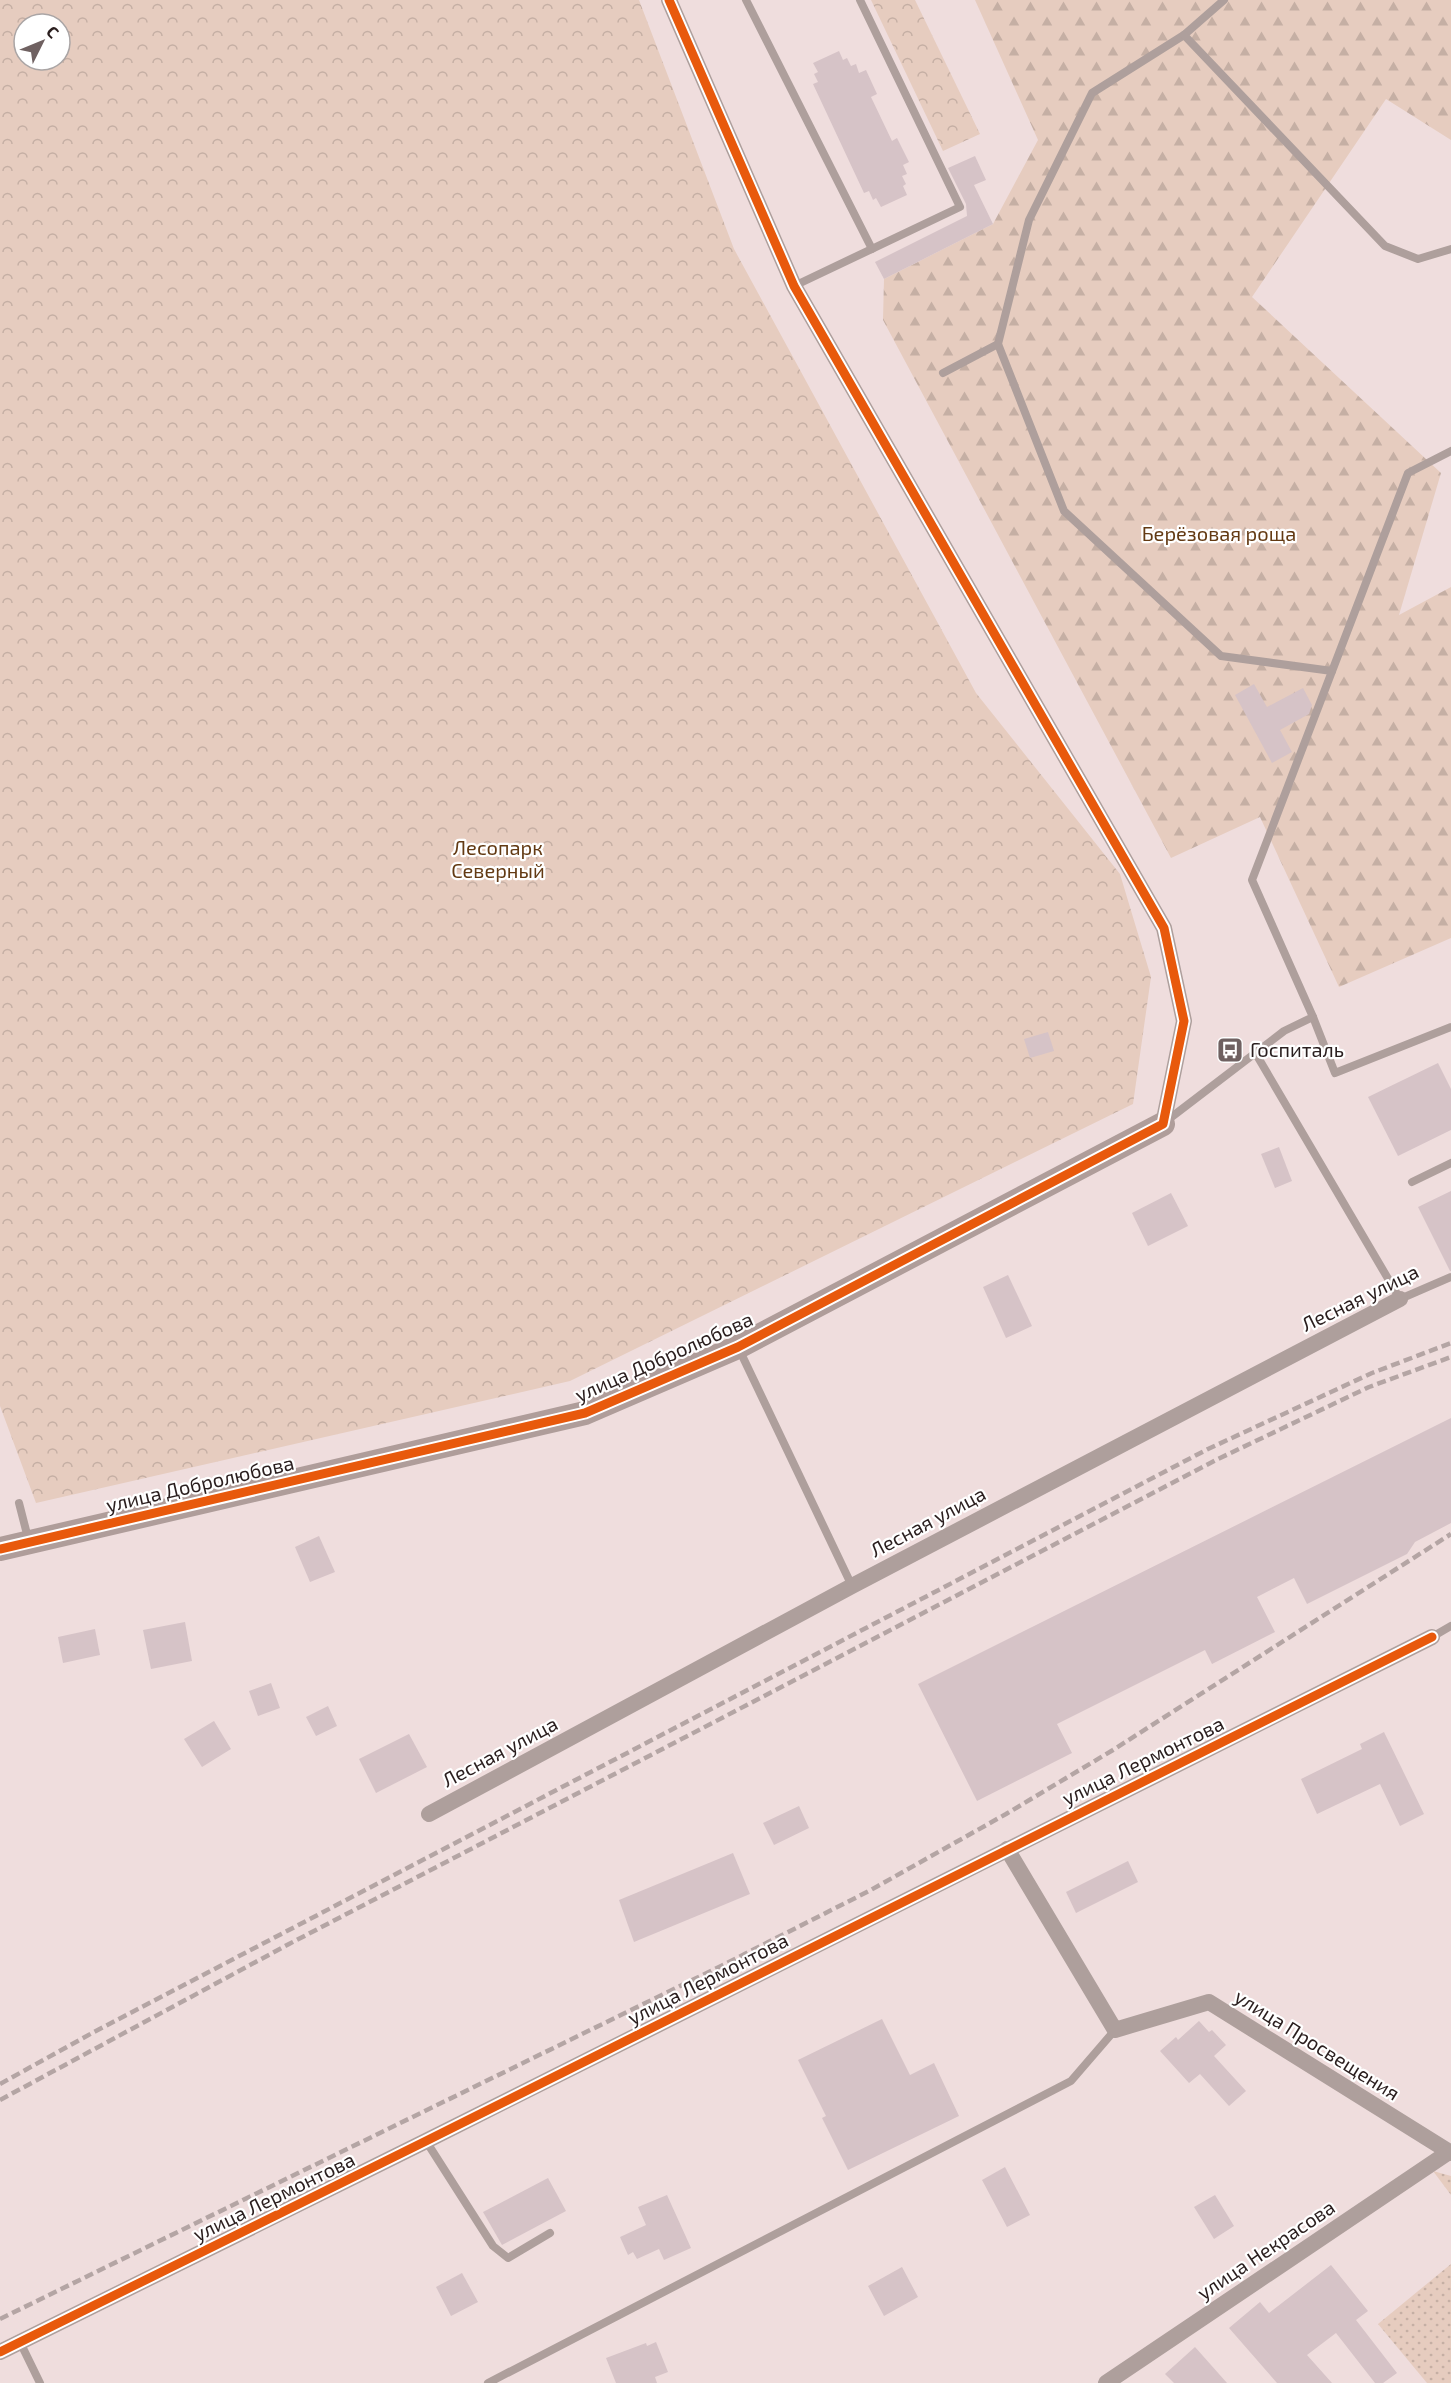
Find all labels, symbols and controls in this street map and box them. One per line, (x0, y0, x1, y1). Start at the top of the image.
north arrow (12, 12, 72, 72)
text: С (43, 22, 63, 41)
park label: Берёзовая роща (1142, 521, 1296, 545)
park label: Лесопарк Северный (451, 835, 545, 882)
bus stop icon: Госпиталь (1215, 1035, 1245, 1065)
place label: Госпиталь (1250, 1037, 1344, 1061)
street label: Лесная улица (1297, 1258, 1423, 1337)
street label: улица Добролюбова (571, 1306, 757, 1407)
street label: улица Добролюбова (103, 1450, 296, 1517)
street label: Лесная улица (866, 1481, 990, 1563)
street label: Лесная улица (438, 1711, 562, 1793)
street label: улица Лермонтова (1058, 1711, 1228, 1811)
street label: улица Лермонтова (623, 1927, 792, 2030)
street label: улица Просвещения (1230, 1984, 1404, 2106)
street label: улица Лермонтова (189, 2147, 359, 2247)
street label: улица Некрасова (1192, 2194, 1339, 2305)

